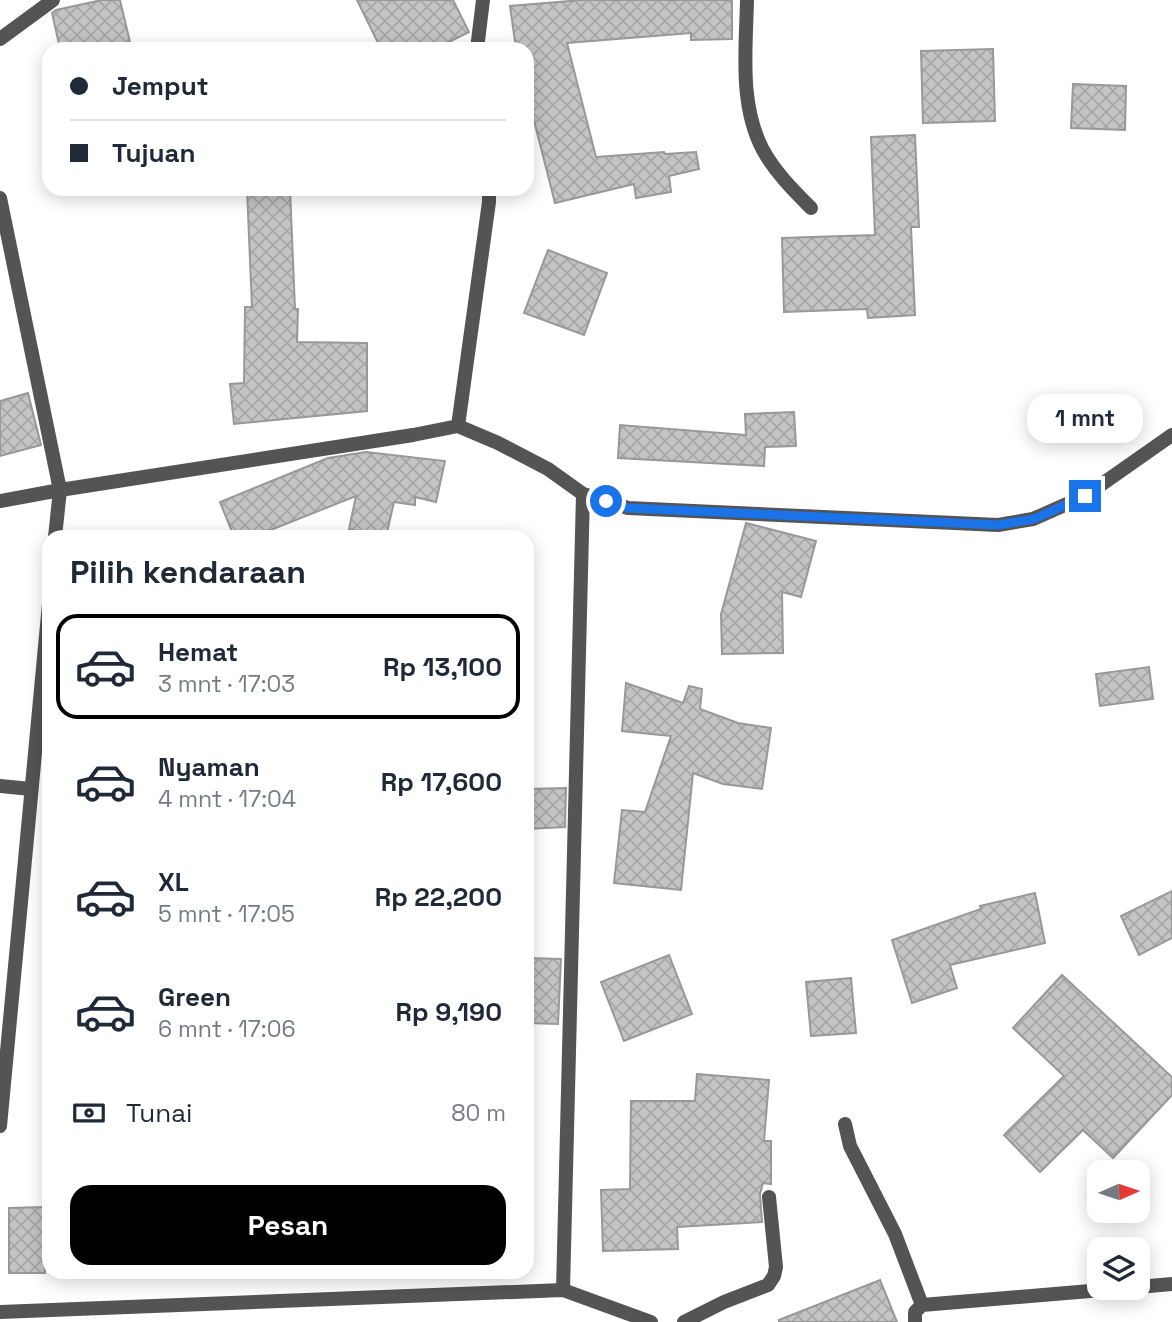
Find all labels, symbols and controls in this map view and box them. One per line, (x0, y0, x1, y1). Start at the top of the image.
text: Jemput (112, 69, 209, 103)
text: Tujuan (112, 136, 195, 170)
callout: 1 mnt (1027, 394, 1143, 444)
text: 1 mnt (1055, 403, 1115, 433)
route end (1069, 480, 1101, 512)
route start (590, 485, 622, 517)
text: Pilih kendaraan (70, 552, 306, 592)
icon: car (74, 635, 137, 698)
text: Hemat (158, 635, 238, 669)
text: Rp 13,100 (383, 650, 502, 684)
text: 3 mnt · 17:03 (158, 669, 295, 699)
icon: car (74, 750, 137, 813)
text: Nyaman (158, 750, 260, 784)
text: Rp 17,600 (381, 765, 502, 799)
text: 4 mnt · 17:04 (158, 784, 296, 814)
icon: car (74, 865, 137, 928)
text: XL (158, 865, 189, 899)
text: Rp 22,200 (375, 880, 502, 914)
text: 5 mnt · 17:05 (158, 899, 295, 929)
icon: car (74, 980, 137, 1043)
text: Green (158, 980, 231, 1014)
text: Rp 9,190 (396, 995, 502, 1029)
text: 6 mnt · 17:06 (158, 1014, 295, 1044)
icon: cash (70, 1094, 108, 1132)
text: Tunai (126, 1096, 192, 1130)
text: 80 m (451, 1098, 506, 1128)
north arrow (1087, 1160, 1150, 1223)
map controls (1087, 1160, 1150, 1300)
button: Pesan (70, 1185, 506, 1265)
button: layers (1087, 1237, 1150, 1300)

